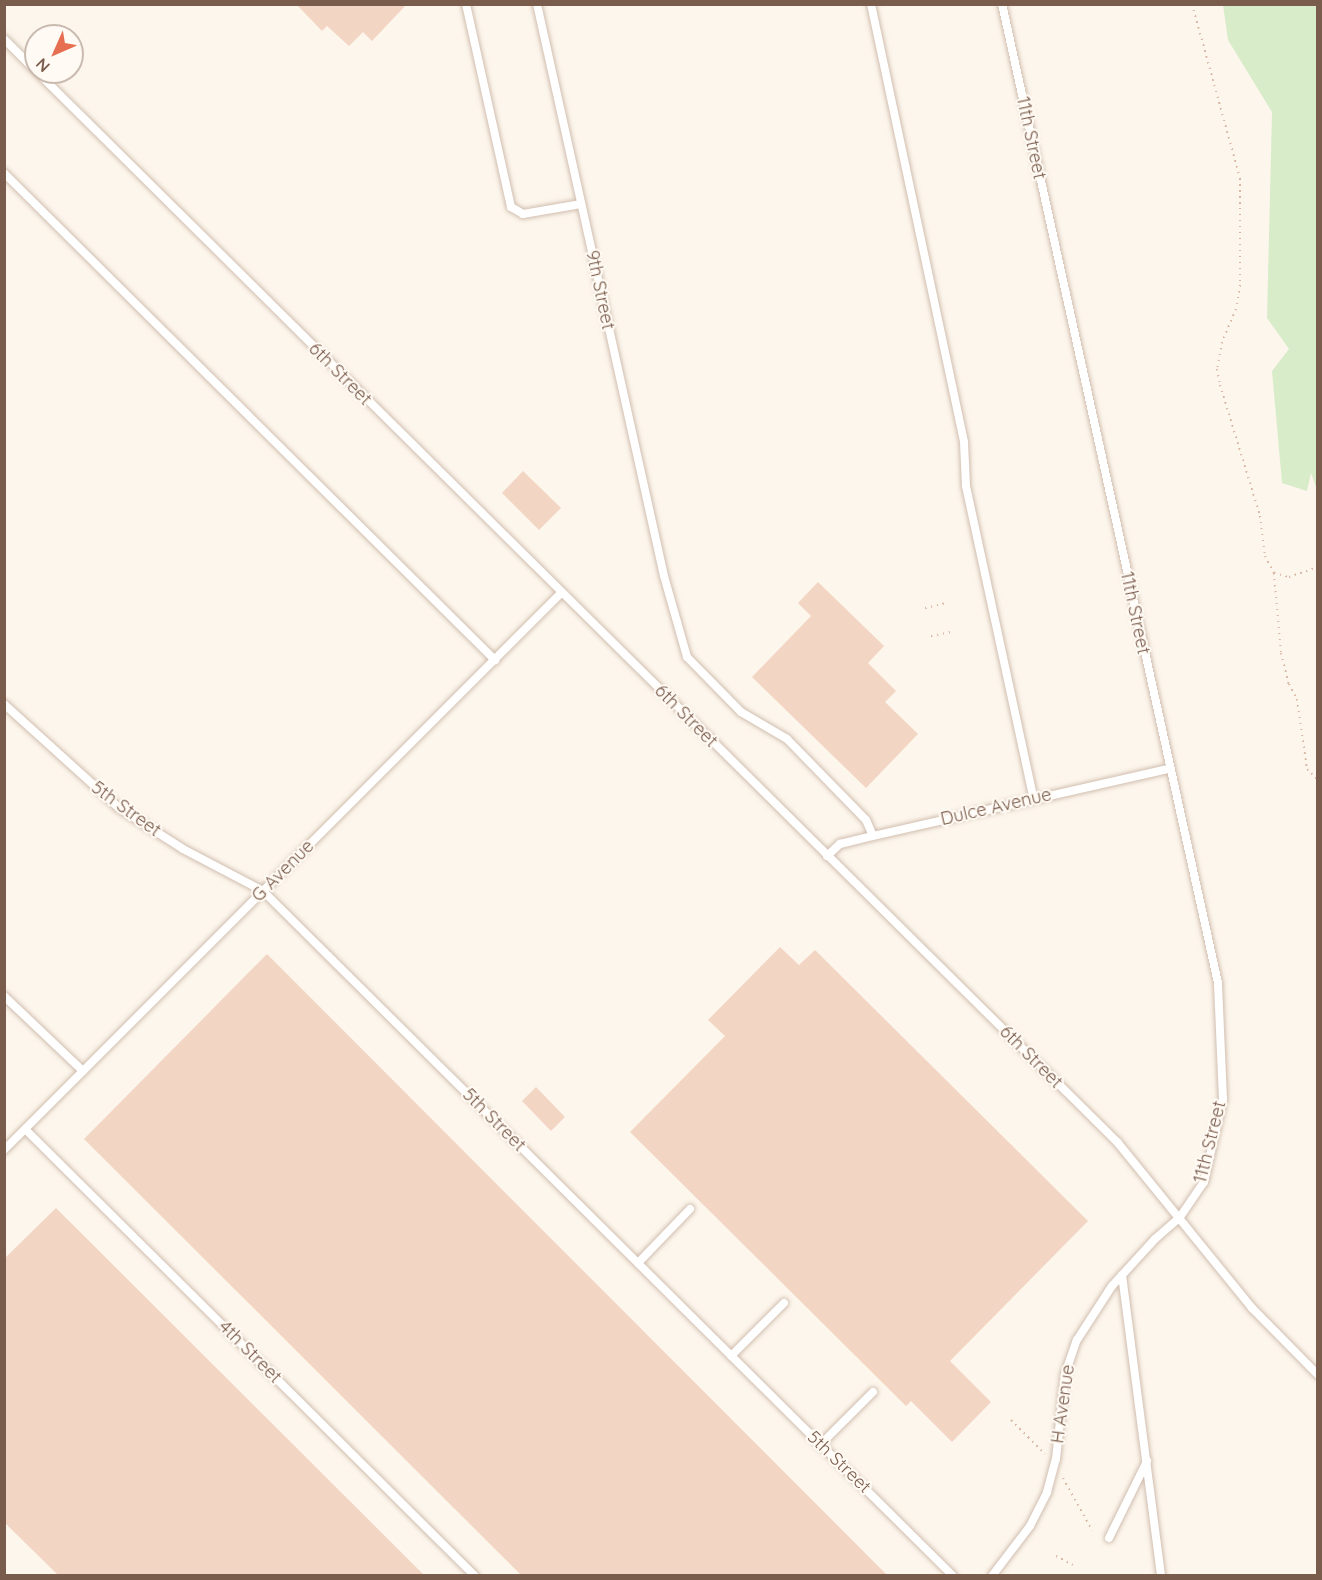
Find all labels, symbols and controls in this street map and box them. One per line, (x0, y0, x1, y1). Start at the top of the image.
north arrow (24, 24, 84, 84)
text: N (31, 54, 54, 77)
street label: 11th Street (1012, 95, 1050, 181)
street label: 9th Street (581, 248, 619, 332)
street label: 6th Street (304, 338, 376, 410)
street label: 11th Street (1116, 570, 1154, 656)
street label: 6th Street (650, 680, 722, 752)
street label: 5th Street (87, 777, 165, 841)
street label: Dulce Avenue (938, 784, 1054, 830)
street label: G Avenue (247, 835, 319, 907)
street label: 6th Street (995, 1021, 1067, 1093)
street label: 5th Street (458, 1084, 530, 1156)
street label: 11th Street (1189, 1099, 1231, 1185)
street label: 4th Street (214, 1316, 286, 1388)
street label: H Avenue (1047, 1363, 1079, 1445)
street label: 5th Street (803, 1426, 875, 1498)

